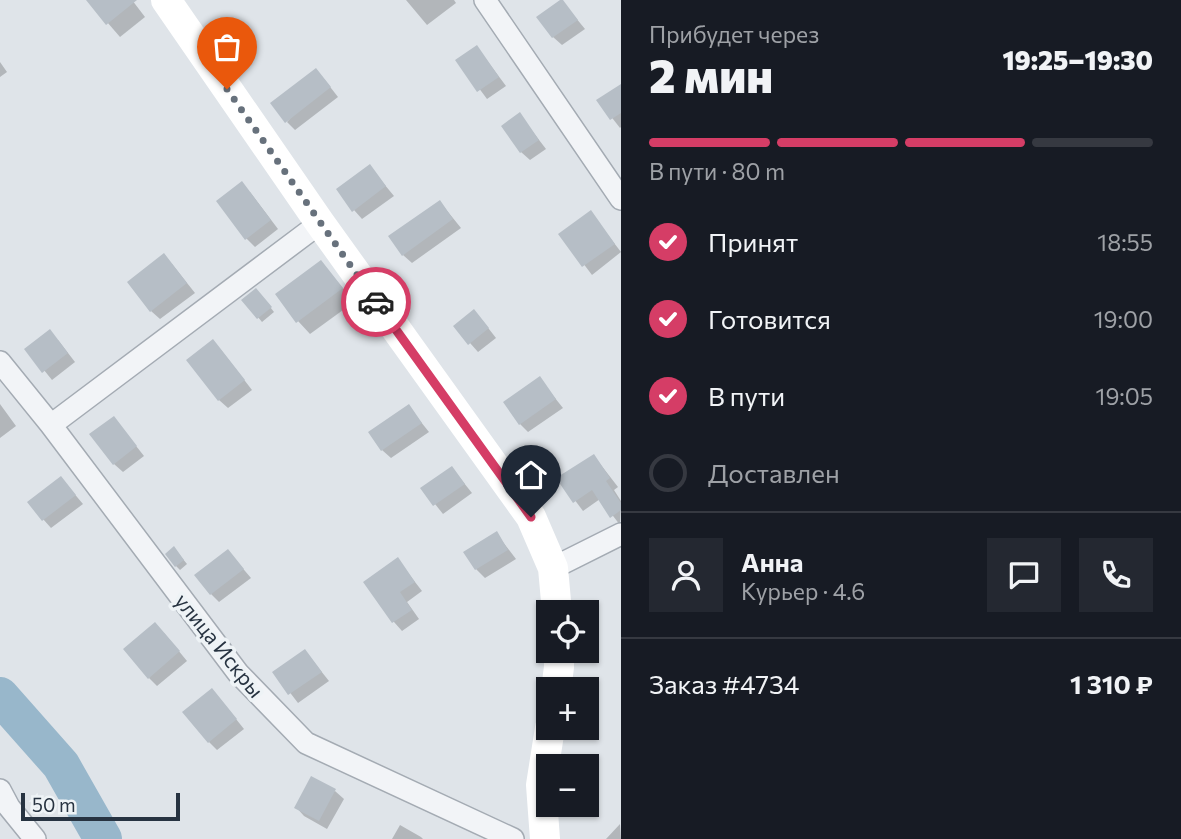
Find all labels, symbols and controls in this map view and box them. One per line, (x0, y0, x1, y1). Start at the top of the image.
pin (197, 17, 257, 89)
text: Прибудет через (649, 20, 819, 48)
icon: bag (208, 28, 246, 66)
text: 19:25–19:30 (1002, 44, 1153, 75)
text: 2 мин (649, 46, 773, 102)
text: В пути · 80 m (649, 157, 785, 185)
icon: check (649, 223, 687, 261)
text: Принят (708, 226, 798, 257)
text: 18:55 (1097, 228, 1153, 256)
courier (341, 267, 411, 337)
icon: car (357, 283, 395, 321)
icon: check (649, 300, 687, 338)
text: Готовится (708, 303, 831, 334)
text: 19:00 (1094, 305, 1153, 333)
icon: check (649, 377, 687, 415)
text: В пути (708, 380, 785, 411)
text: 19:05 (1096, 382, 1153, 410)
pin (501, 445, 561, 517)
icon: home (512, 456, 550, 494)
text: Доставлен (708, 457, 840, 488)
button: person (649, 538, 723, 612)
button: chat (987, 538, 1061, 612)
button: phone (1079, 538, 1153, 612)
text: Анна (741, 546, 803, 577)
text: Курьер · 4.6 (741, 577, 865, 605)
street label: улица Искры (171, 588, 269, 702)
map controls (536, 600, 599, 817)
button: locate (536, 600, 599, 663)
text: Заказ #4734 (649, 668, 799, 699)
text: 1 310 ₽ (1070, 668, 1153, 699)
button: + (536, 677, 599, 740)
button: − (536, 754, 599, 817)
scale bar (21, 790, 180, 822)
text: 50 m (32, 793, 76, 816)

